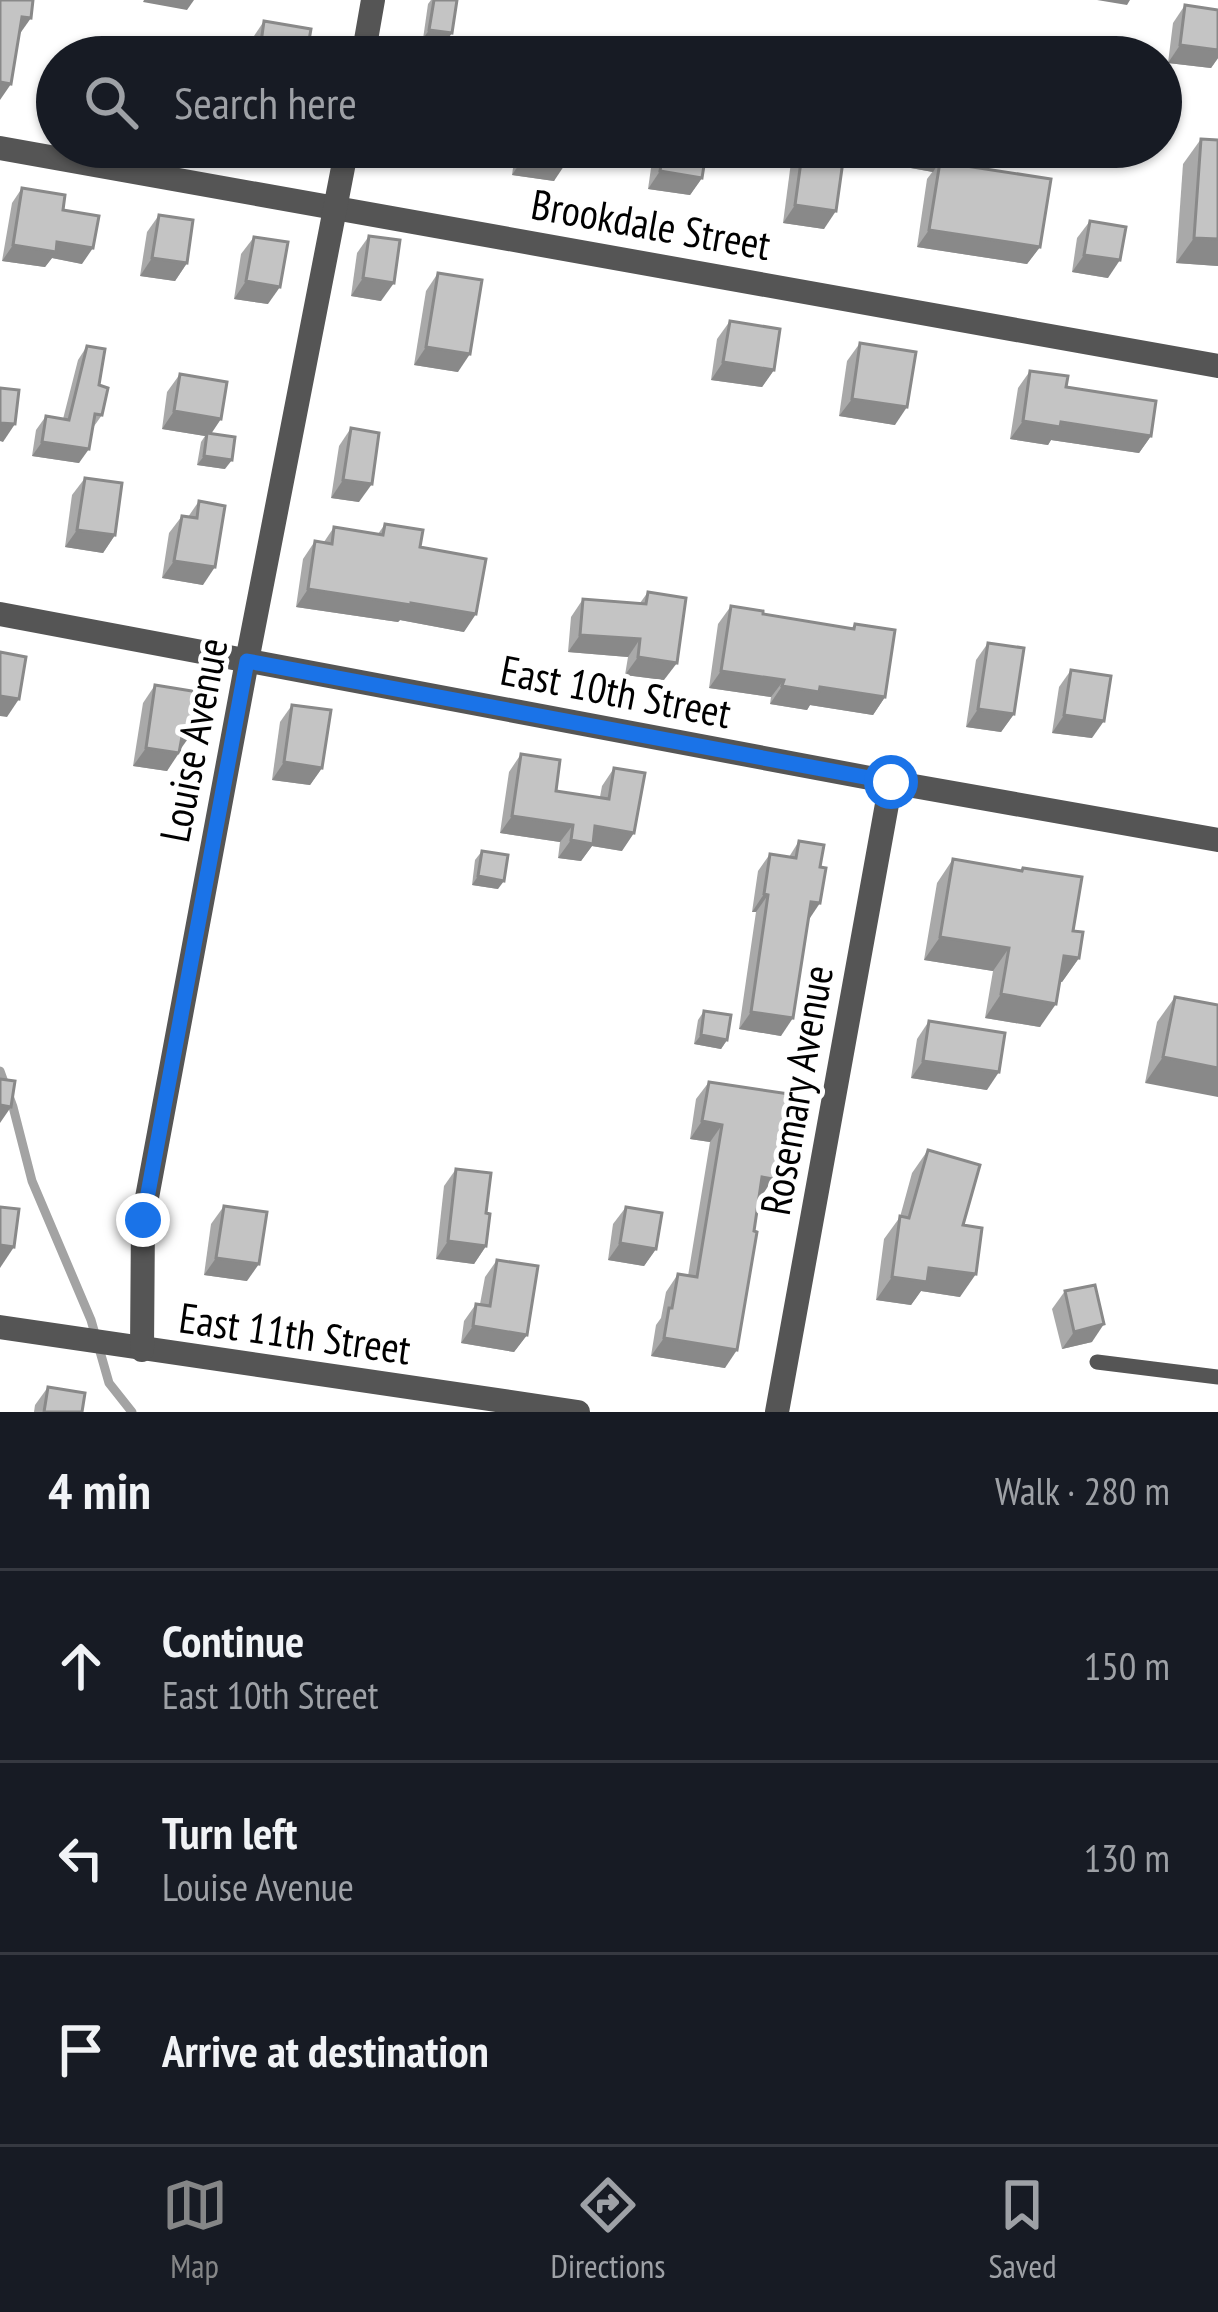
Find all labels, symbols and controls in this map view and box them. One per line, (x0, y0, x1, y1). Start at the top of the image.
search box (36, 36, 1182, 168)
icon: search (78, 69, 144, 135)
text: Search here (174, 73, 357, 131)
street label: Brookdale Street (527, 176, 775, 272)
street label: Louise Avenue (146, 633, 240, 847)
street label: East 10th Street (496, 642, 736, 740)
route start (864, 755, 918, 809)
street label: Rosemary Avenue (747, 961, 845, 1219)
route end (116, 1193, 170, 1247)
street label: East 11th Street (176, 1290, 415, 1377)
text: 4 min (48, 1457, 151, 1523)
text: Walk · 280 m (995, 1465, 1170, 1516)
text: Continue (162, 1611, 304, 1669)
icon: ahead (48, 1633, 114, 1699)
text: 150 m (1084, 1640, 1170, 1691)
text: East 10th Street (162, 1669, 379, 1720)
text: Turn left (162, 1803, 297, 1861)
icon: left (48, 1825, 114, 1891)
text: 130 m (1084, 1832, 1170, 1883)
text: Louise Avenue (162, 1861, 354, 1912)
icon: arrive (48, 2017, 114, 2083)
text: Arrive at destination (162, 2021, 489, 2079)
tab: Map (162, 2172, 228, 2287)
tab: Directions (551, 2172, 665, 2287)
tab: Saved (988, 2172, 1056, 2287)

